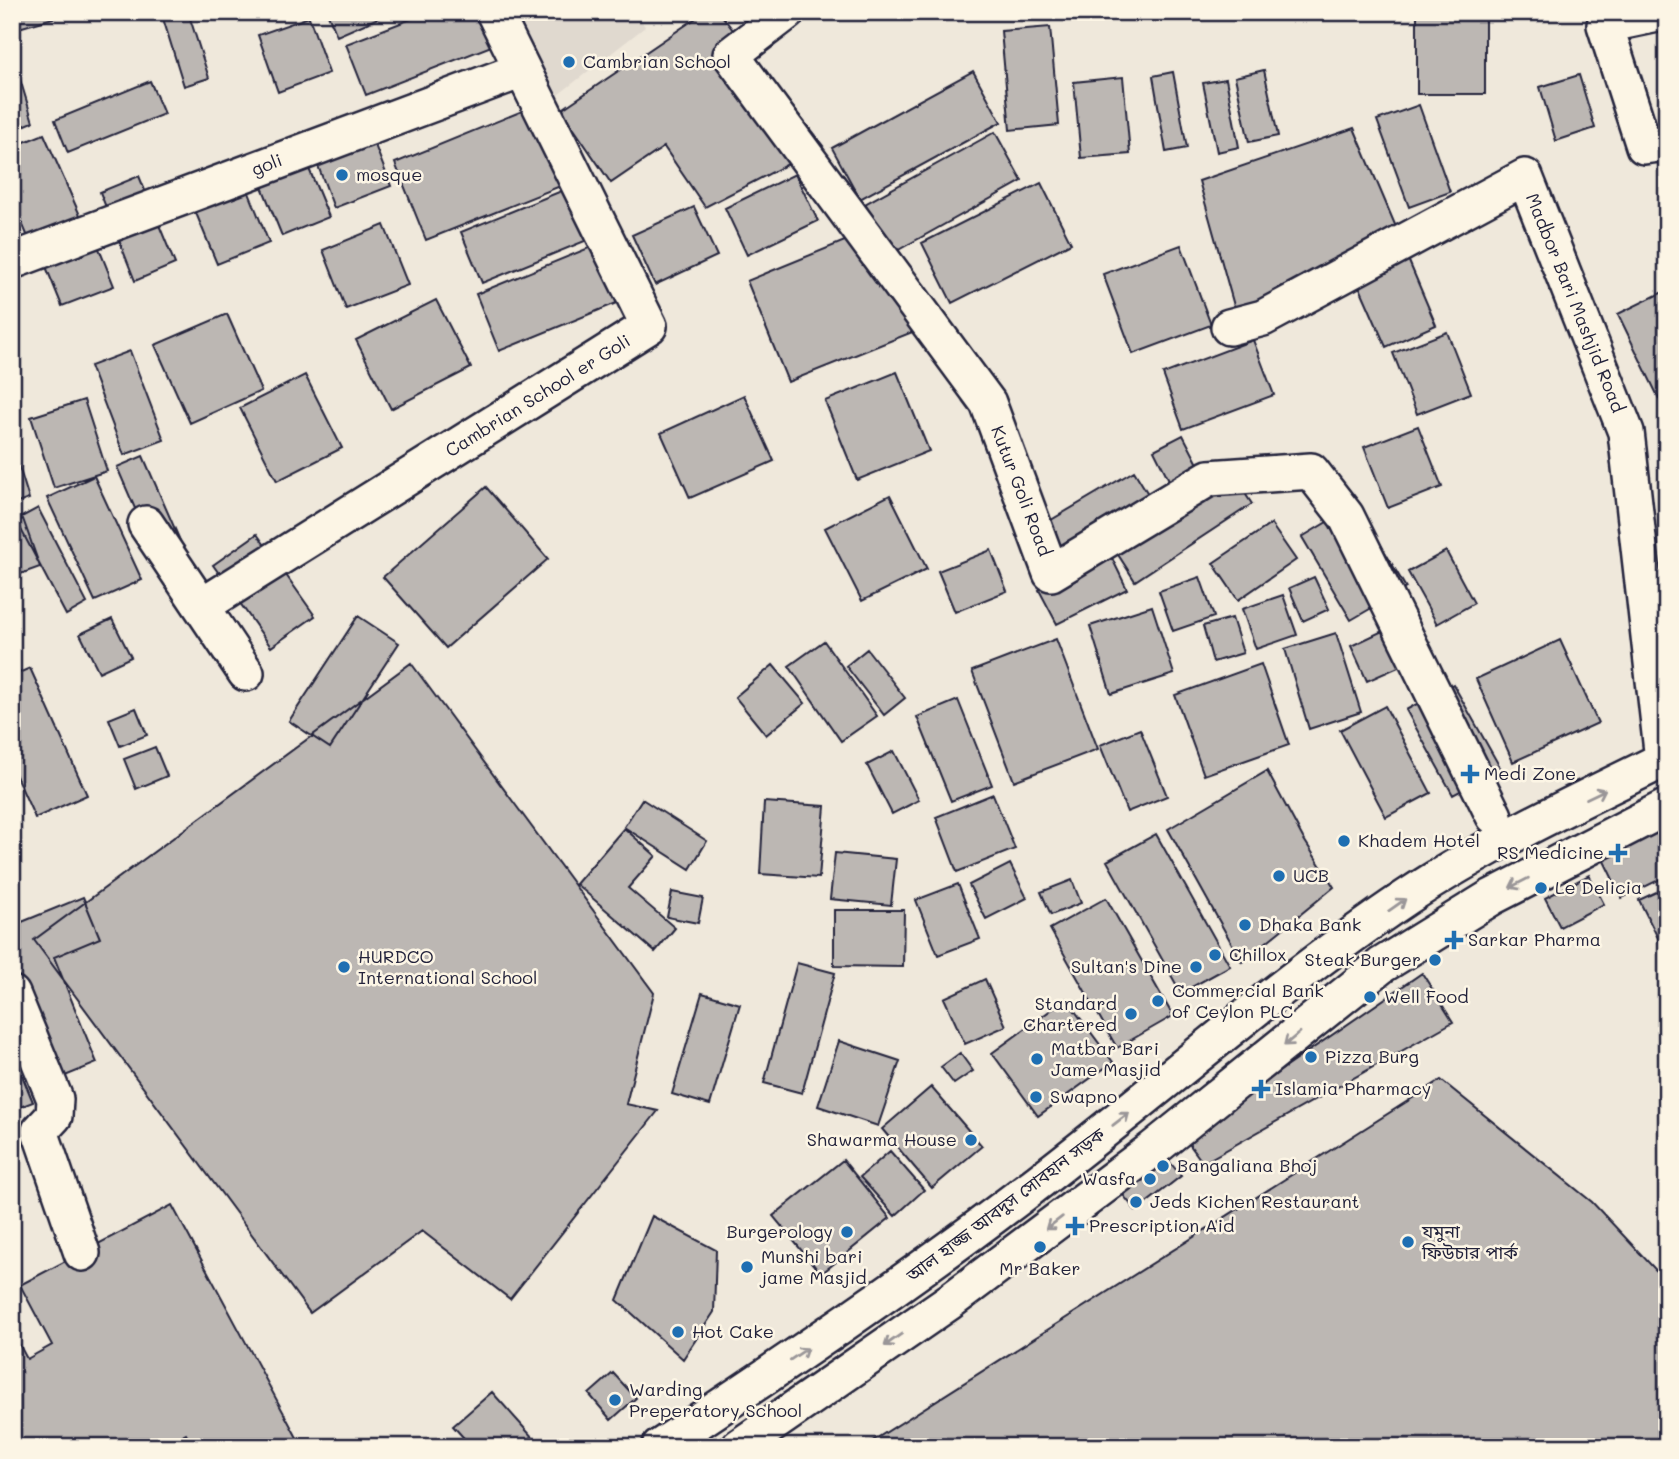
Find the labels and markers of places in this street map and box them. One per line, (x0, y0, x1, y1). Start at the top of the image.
place label: Cambrian School (583, 49, 731, 73)
marker: Cambrian School (561, 54, 577, 70)
place label: mosque (356, 162, 422, 186)
marker: mosque (334, 167, 350, 183)
place label: Medi Zone (1484, 761, 1576, 785)
marker: Medi Zone (1462, 766, 1478, 782)
place label: Khadem Hotel (1358, 828, 1480, 852)
marker: Khadem Hotel (1336, 833, 1352, 849)
place label: RS Medicine (1497, 840, 1604, 864)
marker: RS Medicine (1610, 845, 1626, 861)
place label: UCB (1293, 863, 1329, 887)
marker: UCB (1271, 868, 1287, 884)
place label: Le Delicia (1555, 875, 1642, 899)
marker: Le Delicia (1533, 880, 1549, 896)
place label: Dhaka Bank (1259, 912, 1361, 936)
marker: Dhaka Bank (1237, 917, 1253, 933)
place label: Sarkar Pharma (1468, 927, 1601, 951)
marker: Sarkar Pharma (1446, 932, 1462, 948)
place label: Chillox (1229, 942, 1286, 966)
place label: HURDCO International School (358, 944, 537, 989)
marker: Chillox (1207, 947, 1223, 963)
place label: Steak Burger (1305, 947, 1421, 971)
marker: Steak Burger (1427, 952, 1443, 968)
place label: Sultan's Dine (1071, 954, 1182, 978)
marker: HURDCO International School (336, 959, 352, 975)
marker: Sultan's Dine (1188, 959, 1204, 975)
place label: Commercial Bank of Ceylon PLC (1172, 978, 1324, 1023)
place label: Well Food (1384, 984, 1469, 1008)
marker: Well Food (1362, 989, 1378, 1005)
place label: Standard Chartered (1023, 991, 1117, 1036)
marker: Commercial Bank of Ceylon PLC (1150, 993, 1166, 1009)
marker: Standard Chartered (1123, 1006, 1139, 1022)
place label: Matbar Bari Jame Masjid (1051, 1036, 1161, 1081)
place label: Pizza Burg (1325, 1044, 1419, 1068)
marker: Pizza Burg (1303, 1049, 1319, 1065)
marker: Matbar Bari Jame Masjid (1029, 1051, 1045, 1067)
place label: Islamia Pharmacy (1275, 1076, 1431, 1100)
marker: Islamia Pharmacy (1253, 1081, 1269, 1097)
place label: Swapno (1050, 1084, 1117, 1108)
marker: Swapno (1028, 1089, 1044, 1105)
place label: Shawarma House (807, 1127, 957, 1151)
marker: Shawarma House (963, 1132, 979, 1148)
place label: Bangaliana Bhoj (1177, 1153, 1317, 1177)
marker: Bangaliana Bhoj (1155, 1158, 1171, 1174)
place label: Wasfa (1082, 1166, 1136, 1190)
marker: Wasfa (1142, 1171, 1158, 1187)
place label: Jeds Kichen Restaurant (1150, 1189, 1360, 1213)
marker: Jeds Kichen Restaurant (1128, 1194, 1144, 1210)
place label: Prescription Aid (1089, 1213, 1234, 1237)
marker: Prescription Aid (1067, 1218, 1083, 1234)
place label: Burgerology (727, 1219, 833, 1243)
place label: যমুনা ফিউচার পার্ক (1421, 1219, 1518, 1264)
marker: Burgerology (839, 1224, 855, 1240)
marker: যমুনা ফিউচার পার্ক (1400, 1234, 1416, 1250)
marker: Mr Baker (1032, 1239, 1048, 1255)
place label: Munshi bari jame Masjid (759, 1244, 867, 1289)
place label: Mr Baker (999, 1256, 1081, 1280)
marker: Munshi bari jame Masjid (739, 1259, 755, 1275)
place label: Hot Cake (692, 1319, 774, 1343)
marker: Hot Cake (670, 1324, 686, 1340)
place label: Warding Preperatory School (629, 1377, 802, 1422)
marker: Warding Preperatory School (607, 1392, 623, 1408)

